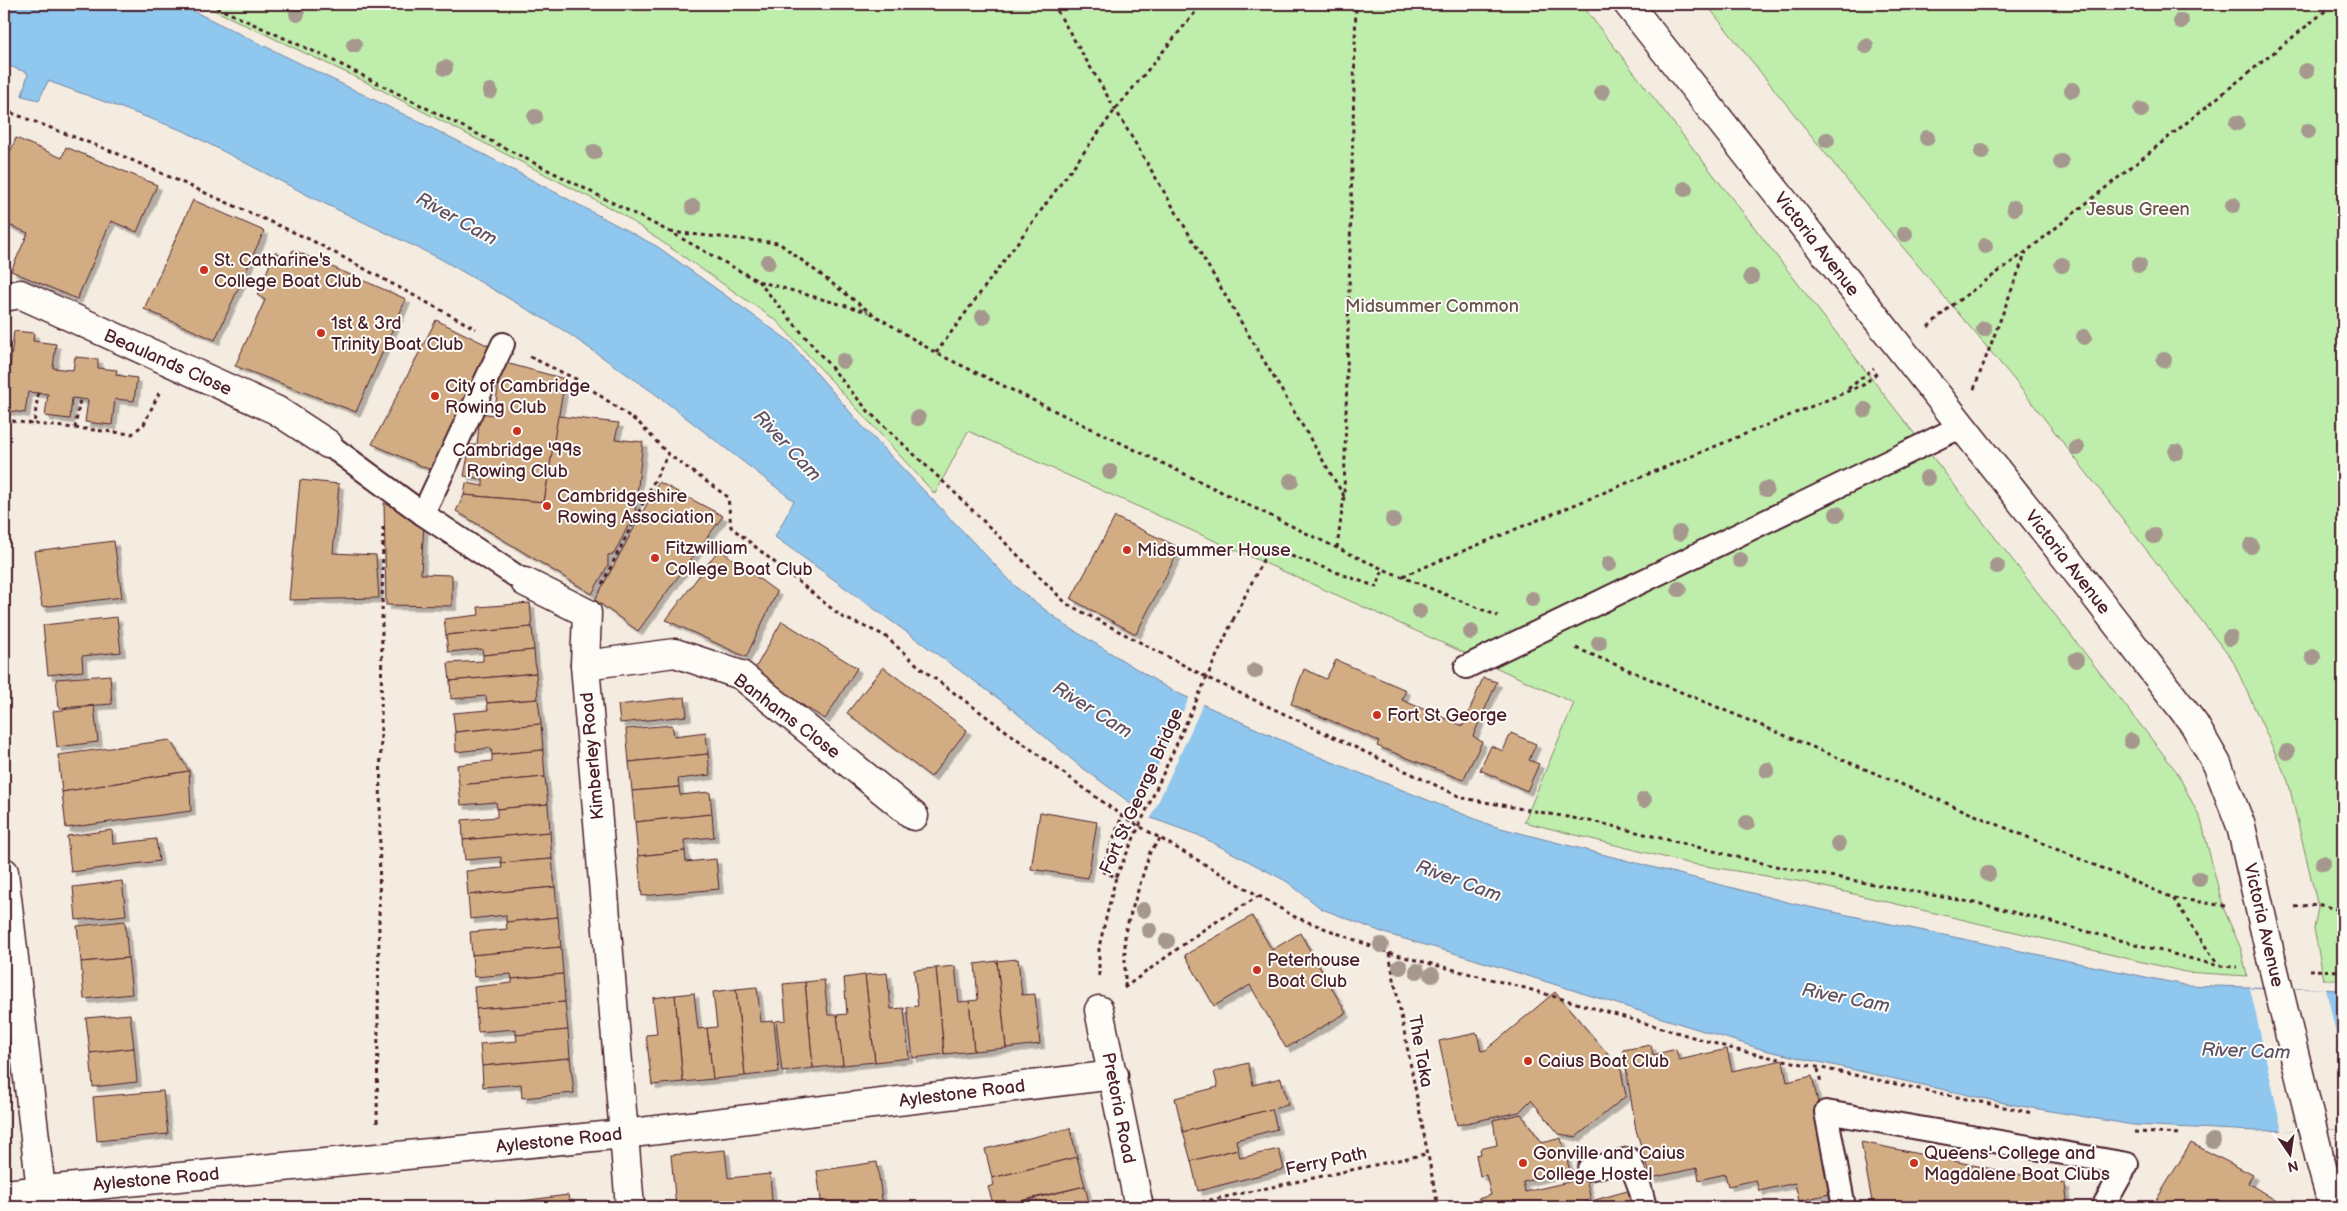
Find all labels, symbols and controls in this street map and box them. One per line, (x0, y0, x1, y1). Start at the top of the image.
water label: River Cam (412, 188, 501, 251)
street label: Victoria Avenue (1769, 188, 1864, 301)
park label: Jesus Green (2086, 199, 2190, 220)
place label: St. Catharine's College Boat Club (214, 250, 362, 292)
marker: St. Catharine's College Boat Club (198, 264, 210, 276)
park label: Midsummer Common (1345, 296, 1519, 317)
place label: 1st & 3rd Trinity Boat Club (331, 313, 463, 355)
street label: Beaulands Close (100, 325, 235, 400)
marker: 1st & 3rd Trinity Boat Club (315, 327, 327, 339)
place label: City of Cambridge Rowing Club (445, 376, 591, 418)
marker: City of Cambridge Rowing Club (429, 390, 441, 402)
water label: River Cam (748, 406, 826, 486)
marker: Cambridge '99s Rowing Club (511, 425, 523, 437)
place label: Cambridge '99s Rowing Club (453, 440, 582, 482)
place label: Cambridgeshire Rowing Association (557, 486, 714, 528)
marker: Cambridgeshire Rowing Association (541, 500, 553, 512)
street label: Victoria Avenue (2020, 506, 2115, 619)
place label: Fitzwilliam College Boat Club (665, 538, 813, 580)
place label: Midsummer House (1137, 540, 1291, 561)
marker: Midsummer House (1121, 544, 1133, 556)
marker: Fitzwilliam College Boat Club (649, 552, 661, 564)
street label: Banhams Close (729, 670, 844, 763)
water label: River Cam (1048, 677, 1136, 744)
street label: Kimberley Road (576, 691, 609, 821)
street label: Fort St George Bridge (1095, 705, 1188, 877)
place label: Fort St George (1387, 705, 1507, 726)
marker: Fort St George (1371, 709, 1383, 721)
water label: River Cam (1413, 855, 1504, 907)
street label: Victoria Avenue (2239, 861, 2288, 989)
place label: Peterhouse Boat Club (1267, 950, 1360, 992)
marker: Peterhouse Boat Club (1251, 964, 1263, 976)
water label: River Cam (1800, 979, 1892, 1018)
street label: The Taka (1404, 1013, 1437, 1089)
water label: River Cam (2201, 1038, 2291, 1065)
street label: Pretoria Road (1097, 1051, 1140, 1165)
place label: Caius Boat Club (1538, 1051, 1669, 1072)
marker: Caius Boat Club (1522, 1055, 1534, 1067)
street label: Aylestone Road (898, 1075, 1026, 1112)
street label: Aylestone Road (495, 1123, 623, 1158)
north arrow (2264, 1128, 2314, 1178)
street label: Ferry Path (1283, 1143, 1369, 1180)
place label: Gonville and Caius College Hostel (1533, 1143, 1685, 1185)
place label: Queens' College and Magdalene Boat Clubs (1924, 1143, 2110, 1185)
marker: Gonville and Caius College Hostel (1517, 1157, 1529, 1169)
marker: Queens' College and Magdalene Boat Clubs (1908, 1157, 1920, 1169)
text: N (2286, 1157, 2300, 1176)
street label: Aylestone Road (92, 1164, 220, 1195)

